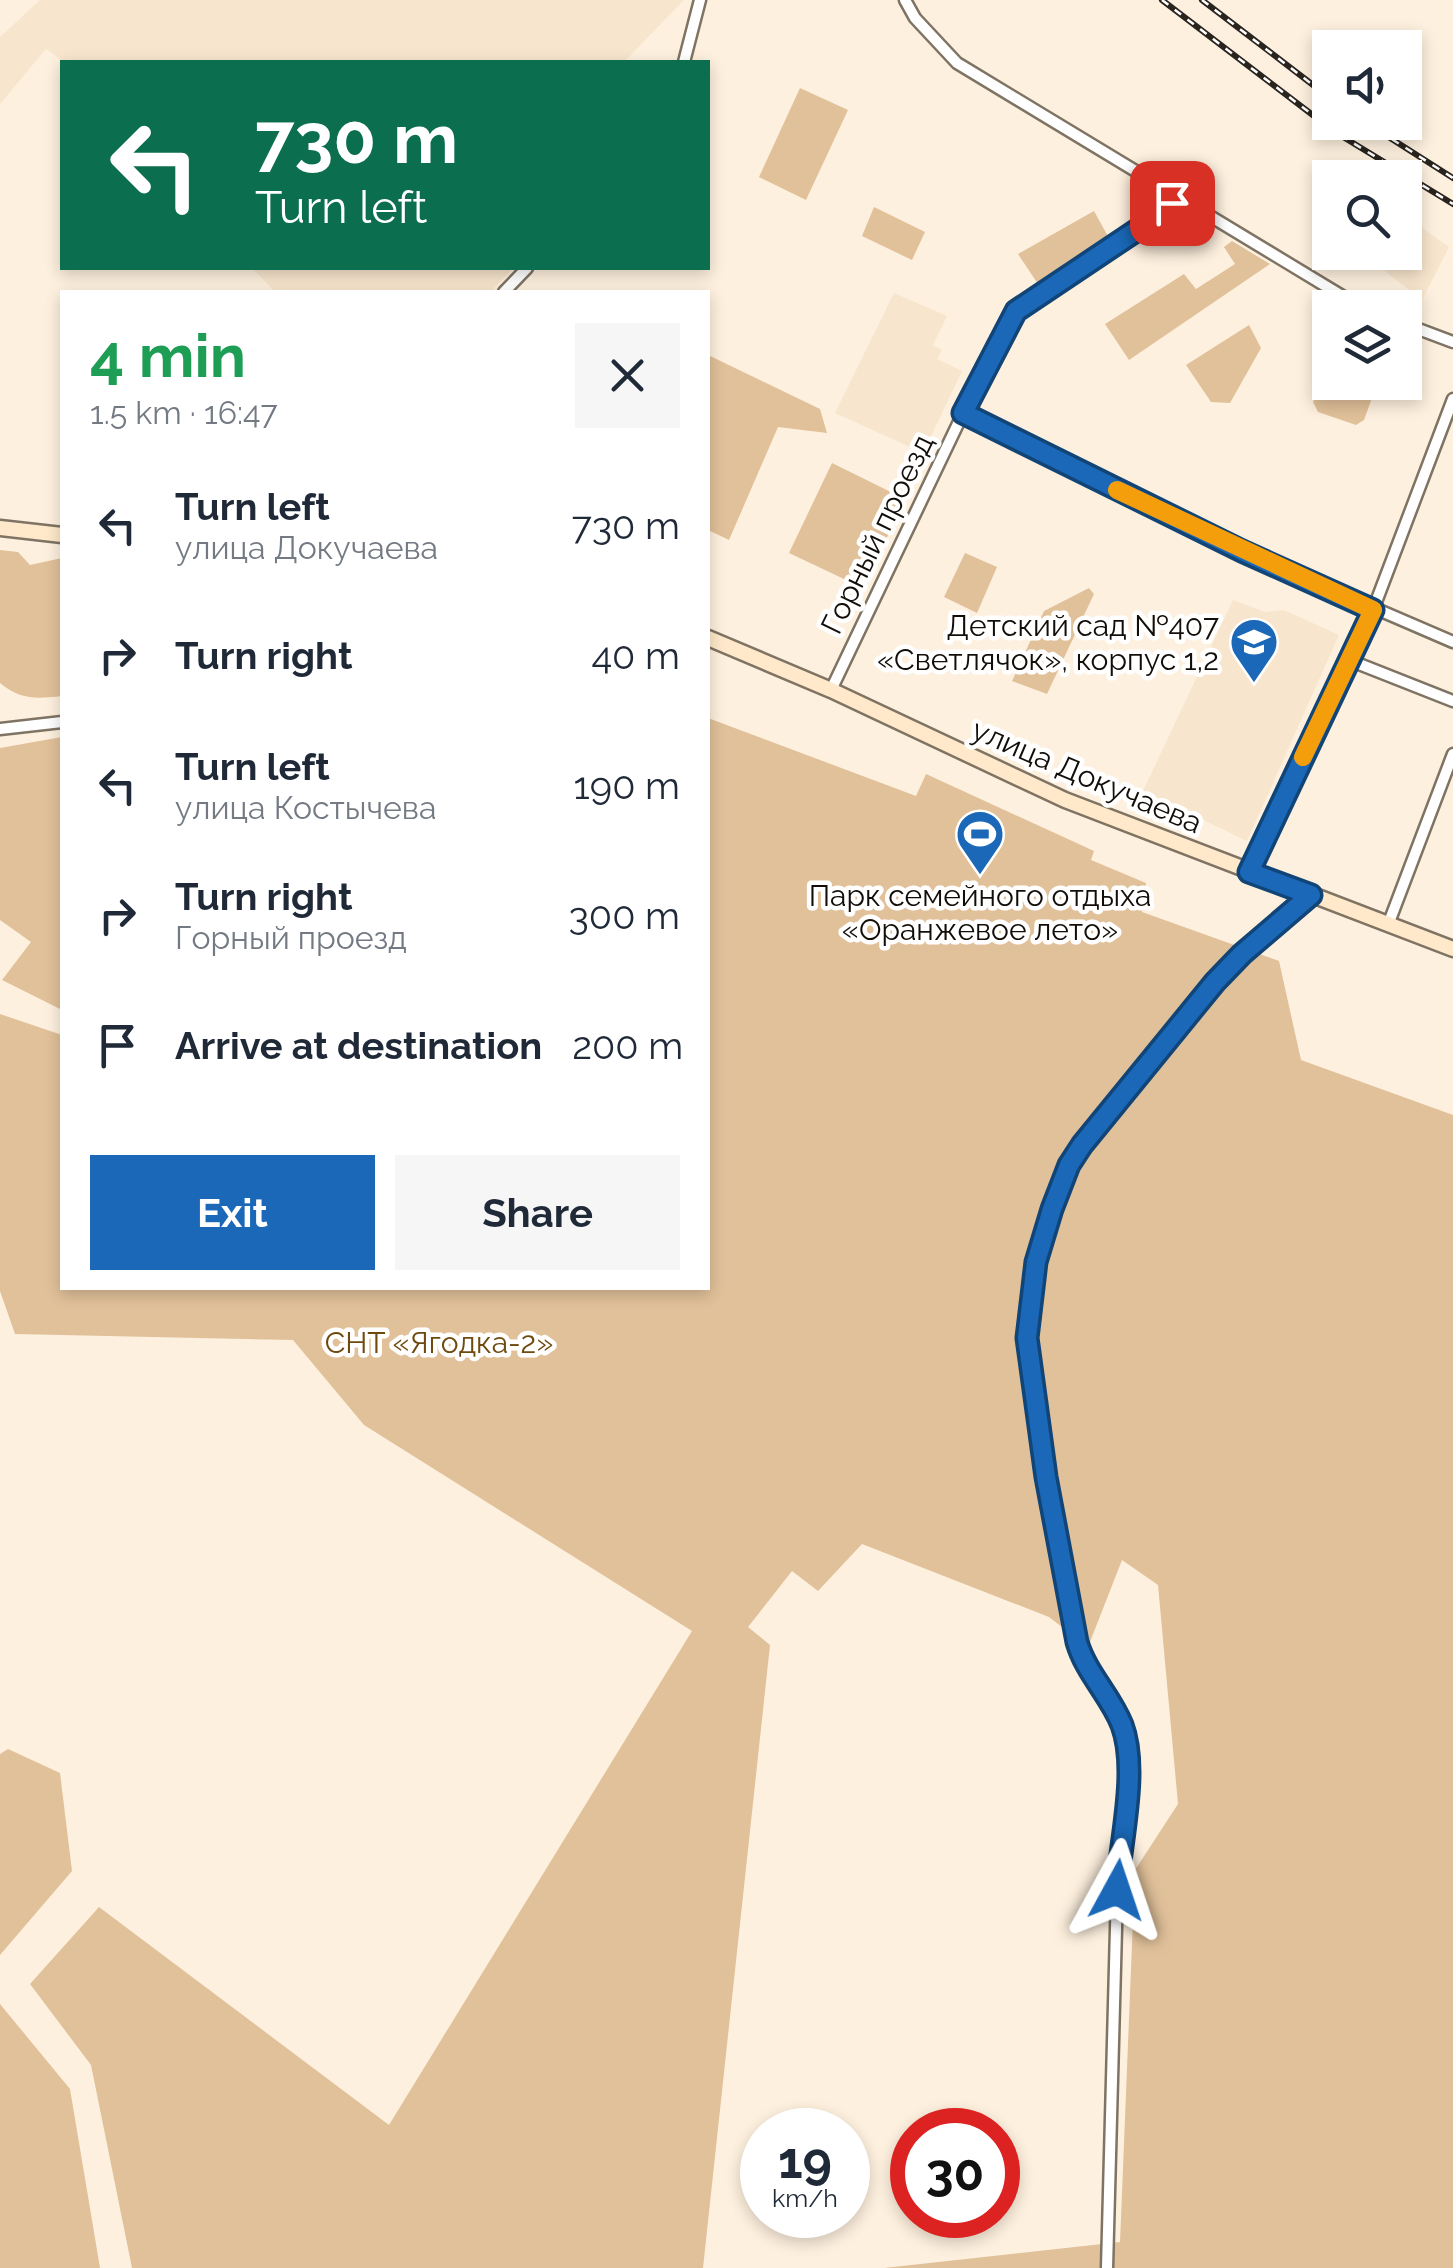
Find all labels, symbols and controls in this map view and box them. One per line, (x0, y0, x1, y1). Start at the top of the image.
map controls (1312, 30, 1422, 400)
button: sound (1312, 30, 1422, 140)
text: 730 m (255, 97, 458, 179)
icon: left (90, 100, 220, 230)
button: search (1312, 160, 1422, 270)
pin (1130, 161, 1215, 246)
icon: arrive (1145, 176, 1200, 231)
text: Turn left (255, 181, 427, 234)
button: layers (1312, 290, 1422, 400)
text: 4 min (90, 321, 246, 391)
button: close (575, 323, 680, 428)
text: 1.5 km · 16:47 (90, 394, 278, 431)
street label: Горный проезд (814, 429, 940, 639)
text: Turn left (175, 484, 330, 529)
icon: left (90, 498, 145, 553)
text: 730 m (572, 503, 680, 548)
text: улица Докучаева (175, 529, 438, 566)
place label: Детский сад №407 «Светлячок», корпус 1,2 (877, 608, 1219, 677)
school or university icon: Детский сад №407 «Светлячок», корпус 1,2 (1228, 616, 1280, 684)
icon: right (90, 628, 145, 683)
text: Turn right (175, 633, 352, 678)
text: 40 m (591, 633, 680, 678)
street label: улица Докучаева (967, 712, 1207, 840)
text: Turn left (175, 744, 330, 789)
icon: left (90, 758, 145, 813)
text: 190 m (574, 763, 680, 808)
text: улица Костычева (175, 789, 436, 826)
sports icon: Парк семейного отдыха «Оранжевое лето» (954, 808, 1006, 876)
text: Turn right (175, 874, 352, 919)
place label: Парк семейного отдыха «Оранжевое лето» (809, 878, 1151, 947)
icon: right (90, 888, 145, 943)
text: 300 m (569, 893, 680, 938)
text: Горный проезд (175, 919, 407, 956)
icon: arrive (90, 1018, 145, 1073)
text: Arrive at destination (175, 1023, 542, 1068)
text: 200 m (572, 1023, 683, 1068)
button: Exit (90, 1155, 375, 1270)
button: Share (395, 1155, 680, 1270)
park label: СНТ «Ягодка-2» (325, 1325, 553, 1360)
position arrow (1065, 1838, 1169, 1942)
speed limit sign: 30 (890, 2108, 1020, 2238)
text: 19 (778, 2131, 832, 2190)
text: km/h (772, 2183, 838, 2213)

